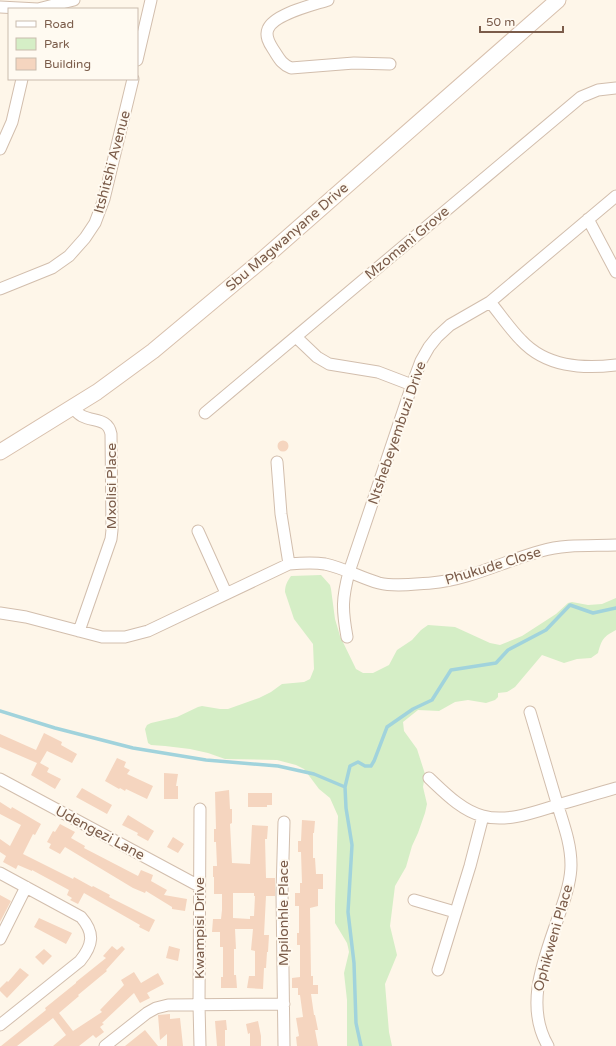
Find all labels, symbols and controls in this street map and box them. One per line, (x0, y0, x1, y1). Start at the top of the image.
legend (8, 8, 138, 80)
scale bar (480, 8, 563, 34)
text: 50 m (486, 15, 515, 29)
text: Road (44, 17, 74, 31)
text: Park (44, 37, 70, 51)
text: Building (44, 57, 91, 71)
street label: Itshitshi Avenue (90, 109, 134, 215)
street label: Sbu Magwanyane Drive (222, 179, 352, 295)
street label: Mzomani Grove (361, 203, 453, 283)
street label: Ntshebeyembuzi Drive (364, 359, 430, 507)
street label: Mxolisi Place (103, 443, 120, 529)
street label: Phukude Close (443, 543, 543, 589)
street label: Udengezi Lane (52, 802, 148, 864)
street label: Mpilonhle Place (275, 860, 292, 966)
street label: Kwampisi Drive (191, 877, 208, 979)
street label: Ophikweni Place (530, 883, 576, 993)

